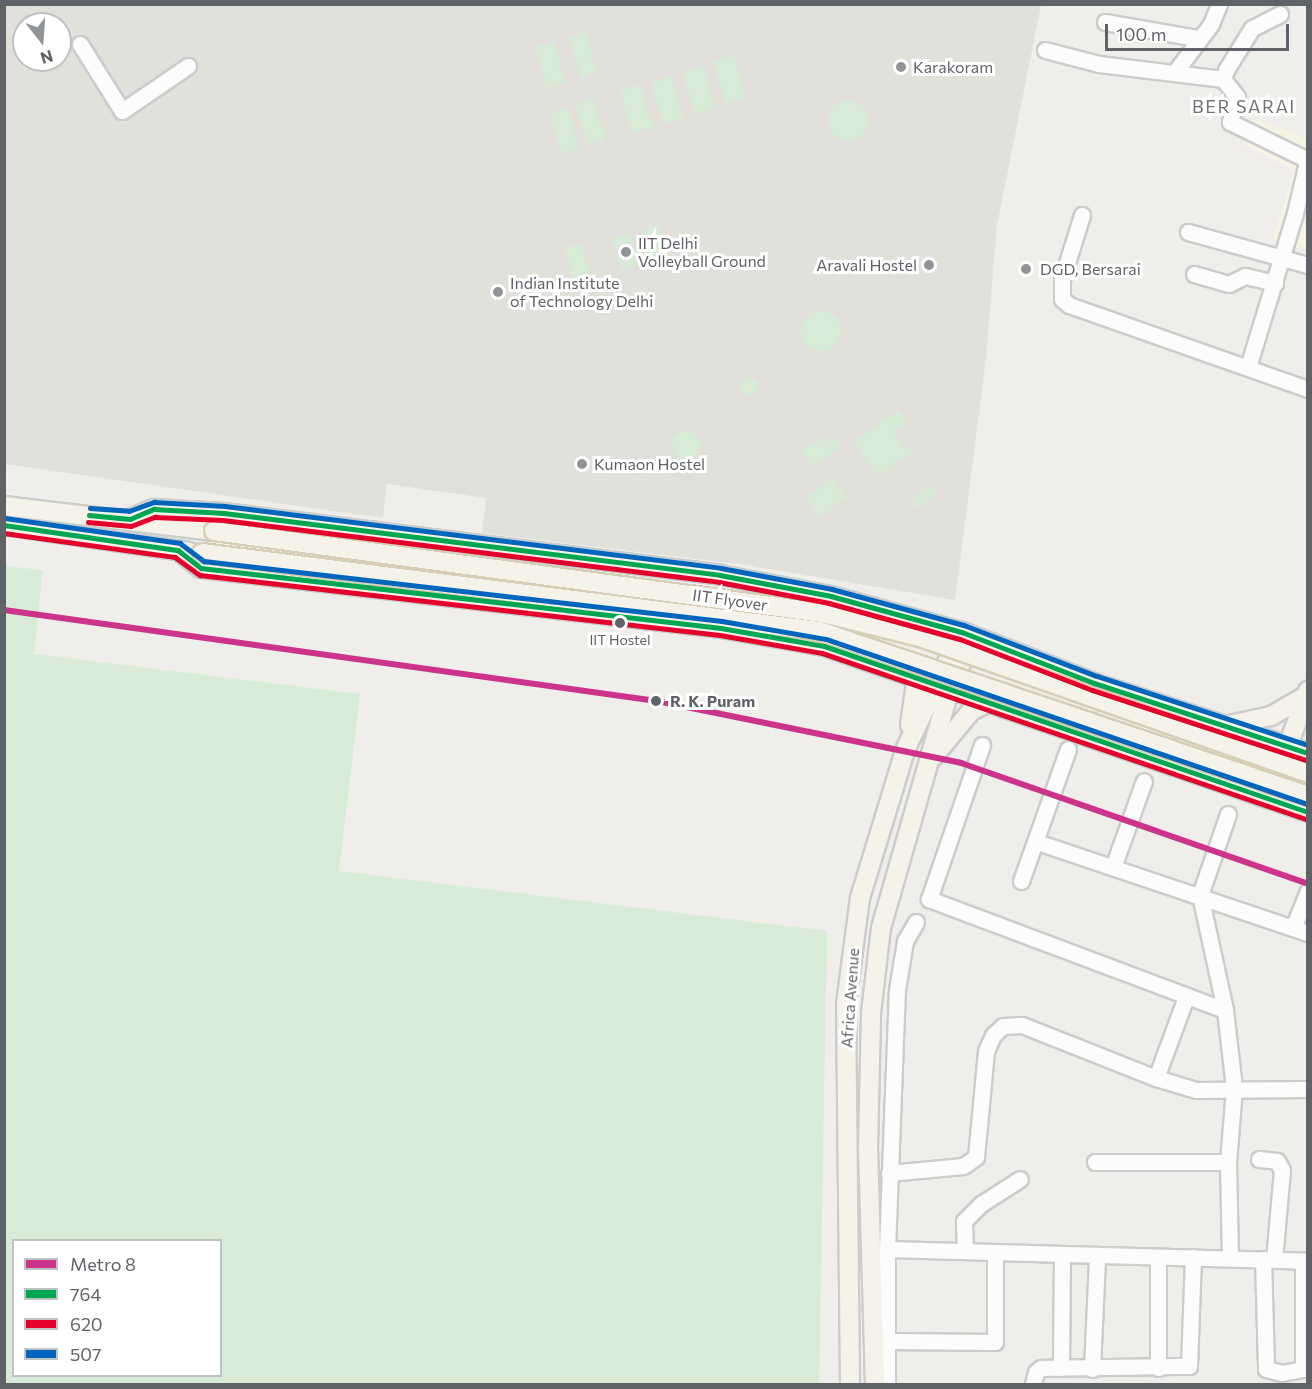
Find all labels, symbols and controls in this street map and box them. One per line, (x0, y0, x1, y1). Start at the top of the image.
north arrow (12, 12, 72, 72)
scale bar (1108, 12, 1292, 50)
text: 100 m (1116, 23, 1166, 45)
text: N (38, 47, 55, 69)
place label: Karakoram (913, 57, 993, 77)
marker: Karakoram (894, 60, 908, 74)
district label: BER SARAI (1192, 95, 1296, 117)
place label: IIT Delhi Volleyball Ground (638, 233, 766, 271)
marker: IIT Delhi Volleyball Ground (619, 245, 633, 259)
place label: Aravali Hostel (816, 255, 917, 275)
marker: Aravali Hostel (922, 258, 936, 272)
place label: DGD, Bersarai (1040, 259, 1141, 279)
marker: DGD, Bersarai (1017, 260, 1035, 278)
place label: Indian Institute of Technology Delhi (510, 273, 653, 311)
marker: Indian Institute of Technology Delhi (491, 285, 505, 299)
place label: Kumaon Hostel (594, 454, 705, 474)
marker: Kumaon Hostel (575, 457, 589, 471)
street label: IIT Flyover (691, 585, 769, 615)
marker: IIT Hostel (614, 617, 626, 629)
place label: IIT Hostel (589, 632, 651, 648)
place label: R. K. Puram (670, 691, 755, 711)
marker: R. K. Puram (647, 692, 665, 710)
street label: Africa Avenue (837, 947, 863, 1049)
legend (12, 1239, 222, 1377)
text: Metro 8 (70, 1253, 136, 1275)
text: 764 (70, 1283, 101, 1305)
text: 620 (70, 1313, 103, 1335)
text: 507 (70, 1343, 102, 1365)

